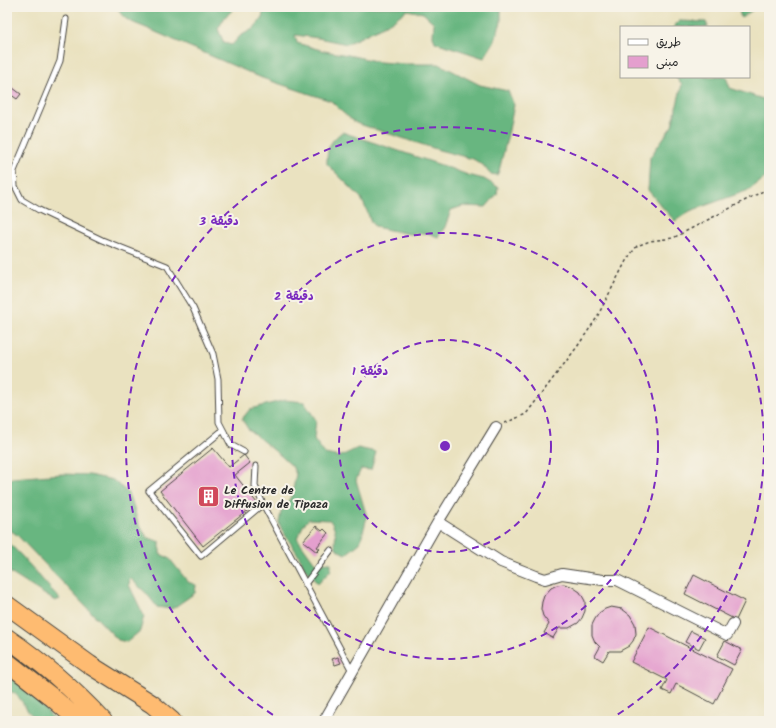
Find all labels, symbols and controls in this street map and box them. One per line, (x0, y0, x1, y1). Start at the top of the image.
legend (620, 26, 750, 78)
text: طريق (656, 33, 681, 52)
text: مبنى (656, 53, 679, 72)
text: 3 دقيقة (199, 212, 239, 231)
text: 2 دقيقة (274, 287, 314, 306)
text: 1 دقيقة (352, 362, 388, 381)
centre of rings (438, 439, 452, 453)
place label: Le Centre de Diffusion de Tipaza (224, 481, 328, 514)
building icon: Le Centre de Diffusion de Tipaza (195, 484, 221, 510)

